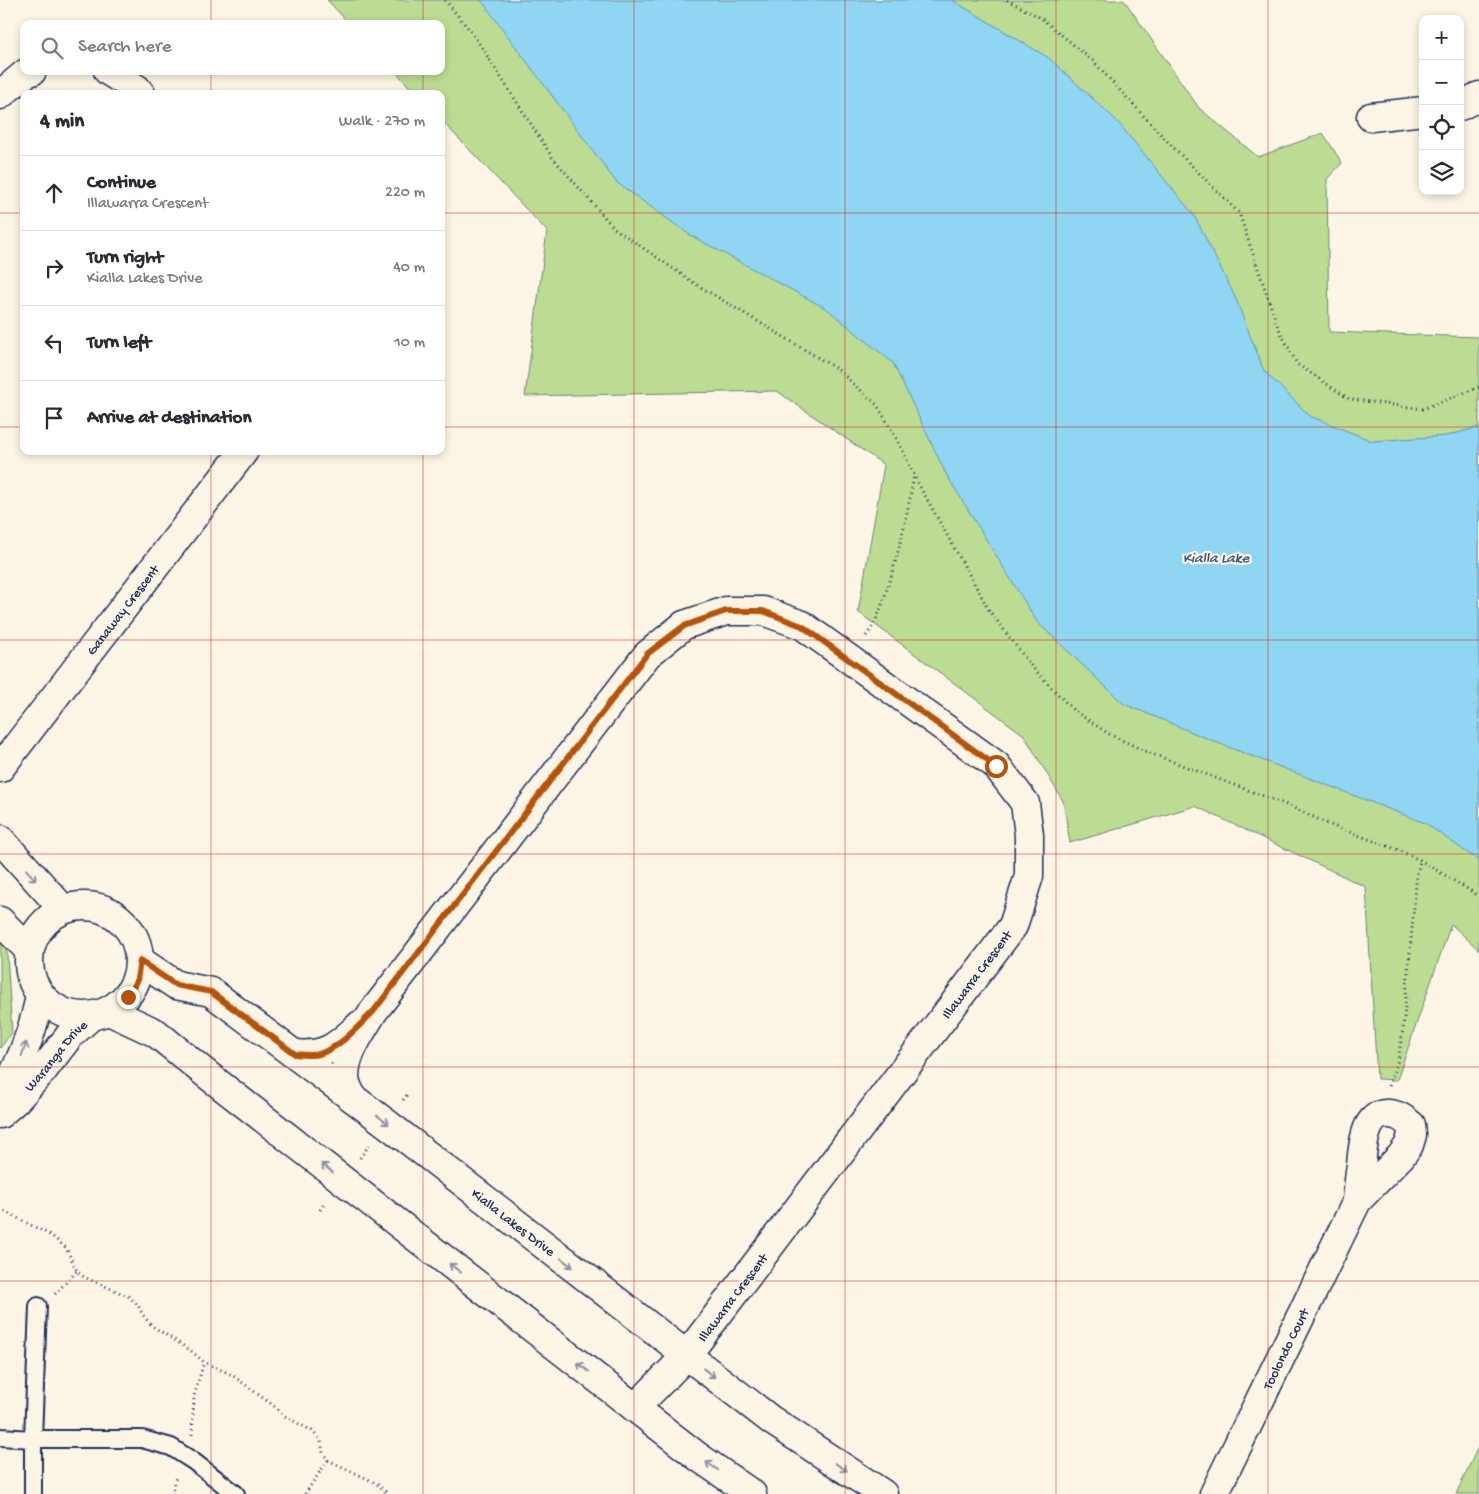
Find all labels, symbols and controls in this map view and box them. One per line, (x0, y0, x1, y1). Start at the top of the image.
map controls (1419, 15, 1464, 195)
button: + (1419, 15, 1464, 60)
search box (20, 20, 445, 75)
icon: search (38, 34, 66, 62)
text: Search here (78, 36, 172, 59)
button: − (1419, 60, 1464, 105)
button: locate (1419, 105, 1464, 150)
text: 4 min (40, 110, 84, 135)
text: Walk · 270 m (339, 113, 425, 132)
button: layers (1419, 150, 1464, 195)
text: Continue (87, 172, 156, 195)
icon: ahead (40, 179, 68, 207)
text: 220 m (385, 184, 425, 203)
text: Illawarra Crescent (87, 195, 208, 214)
text: Turn right (87, 247, 163, 270)
icon: right (40, 254, 68, 282)
text: 40 m (393, 259, 425, 278)
text: Kialla Lakes Drive (87, 270, 203, 289)
icon: left (40, 329, 68, 357)
text: Turn left (87, 332, 151, 355)
text: 10 m (394, 334, 425, 353)
icon: arrive (40, 404, 68, 432)
text: Arrive at destination (87, 407, 251, 430)
water label: Kialla Lake (1183, 550, 1251, 568)
street label: Ganaway Crescent (84, 562, 165, 660)
route start (985, 755, 1008, 778)
one-way arrow (25, 868, 37, 881)
street label: Illawarra Crescent (939, 927, 1018, 1023)
route end (117, 986, 140, 1009)
street label: Waranga Drive (22, 1017, 92, 1096)
one-way arrow (20, 1041, 29, 1057)
one-way arrow (376, 1115, 389, 1126)
one-way arrow (320, 1163, 334, 1173)
street label: Kialla Lakes Drive (467, 1186, 558, 1262)
street label: Illawarra Crescent (695, 1250, 774, 1346)
one-way arrow (560, 1257, 573, 1268)
one-way arrow (449, 1262, 462, 1273)
street label: Toolondo Court (1260, 1305, 1315, 1394)
one-way arrow (577, 1362, 590, 1373)
one-way arrow (702, 1367, 715, 1378)
one-way arrow (705, 1461, 719, 1471)
one-way arrow (834, 1462, 848, 1472)

